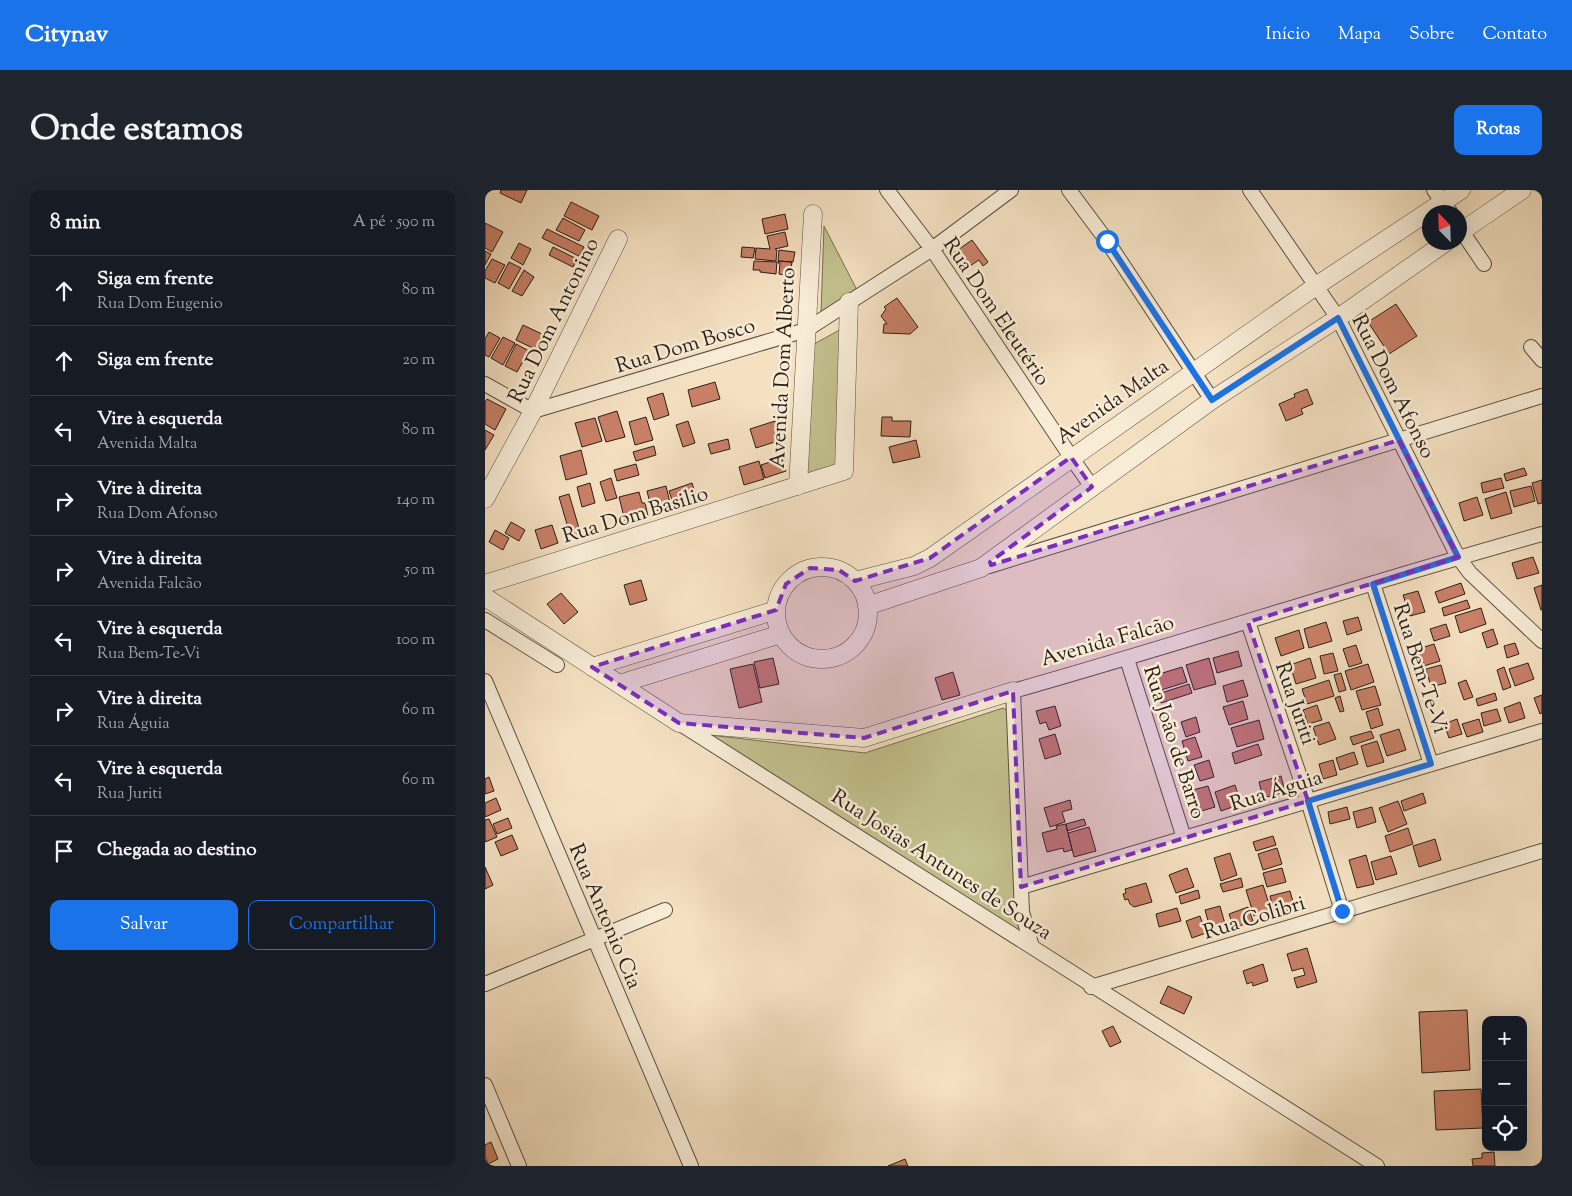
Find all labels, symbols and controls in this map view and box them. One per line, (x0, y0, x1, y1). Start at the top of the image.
text: Citynav (25, 18, 108, 52)
text: Início (1265, 22, 1310, 48)
text: Mapa (1338, 22, 1381, 48)
text: Sobre (1409, 22, 1454, 48)
text: Contato (1482, 22, 1547, 48)
text: Onde estamos (30, 105, 243, 156)
button: Rotas (1454, 105, 1542, 155)
north arrow (1422, 205, 1467, 250)
text: 8 min (50, 208, 101, 238)
text: A pé · 590 m (353, 211, 435, 234)
route start (1096, 230, 1119, 253)
street label: Rua Dom Eleutério (935, 232, 1056, 392)
street label: Rua Dom Antonino (502, 233, 608, 409)
text: Siga em frente (97, 266, 213, 293)
street label: Avenida Dom Alberto (764, 267, 804, 469)
icon: ahead (50, 277, 78, 305)
text: 80 m (402, 279, 435, 302)
text: Rua Dom Eugenio (97, 293, 223, 316)
street label: Rua Dom Afonso (1343, 310, 1441, 464)
street label: Rua Dom Bosco (612, 311, 759, 382)
icon: ahead (50, 347, 78, 375)
text: Siga em frente (97, 347, 213, 374)
text: 20 m (402, 349, 435, 372)
street label: Avenida Malta (1051, 352, 1176, 453)
text: Vire à esquerda (97, 406, 223, 433)
icon: left (50, 417, 78, 445)
text: 80 m (402, 419, 435, 442)
text: Avenida Malta (97, 433, 197, 456)
text: Vire à direita (97, 476, 202, 503)
street label: Rua Dom Basilio (559, 479, 712, 552)
icon: right (50, 487, 78, 515)
text: 140 m (397, 489, 435, 512)
text: Rua Dom Afonso (97, 503, 218, 526)
text: Vire à direita (97, 546, 202, 573)
icon: right (50, 557, 78, 585)
text: 50 m (404, 559, 435, 582)
text: Avenida Falcão (97, 573, 202, 596)
street label: Rua Bem-Te-Vi (1384, 600, 1454, 738)
street label: Avenida Falcão (1037, 609, 1178, 675)
text: Vire à esquerda (97, 616, 223, 643)
icon: left (50, 627, 78, 655)
text: 100 m (396, 629, 435, 652)
text: Rua Bem-Te-Vi (97, 643, 200, 666)
street label: Rua Juriti (1266, 658, 1322, 749)
street label: Rua João de Barro (1134, 662, 1212, 823)
text: Vire à direita (97, 686, 202, 713)
icon: right (50, 697, 78, 725)
text: 60 m (402, 699, 435, 722)
text: Rua Águia (97, 713, 170, 736)
text: Vire à esquerda (97, 756, 223, 783)
street label: Rua Águia (1227, 764, 1327, 820)
icon: left (50, 767, 78, 795)
text: 60 m (402, 769, 435, 792)
text: Rua Juriti (97, 783, 162, 806)
street label: Rua Josias Antunes de Souza (825, 783, 1057, 949)
icon: arrive (50, 837, 78, 865)
text: Chegada ao destino (97, 837, 257, 864)
street label: Rua Antonio Cia (560, 840, 648, 994)
street label: Rua Colibri (1200, 889, 1309, 949)
button: Salvar (50, 900, 238, 950)
button: Compartilhar (248, 900, 435, 950)
route end (1331, 900, 1354, 923)
map controls (1482, 1016, 1527, 1151)
button: + (1482, 1016, 1527, 1061)
button: − (1482, 1061, 1527, 1106)
button: locate (1482, 1106, 1527, 1151)

